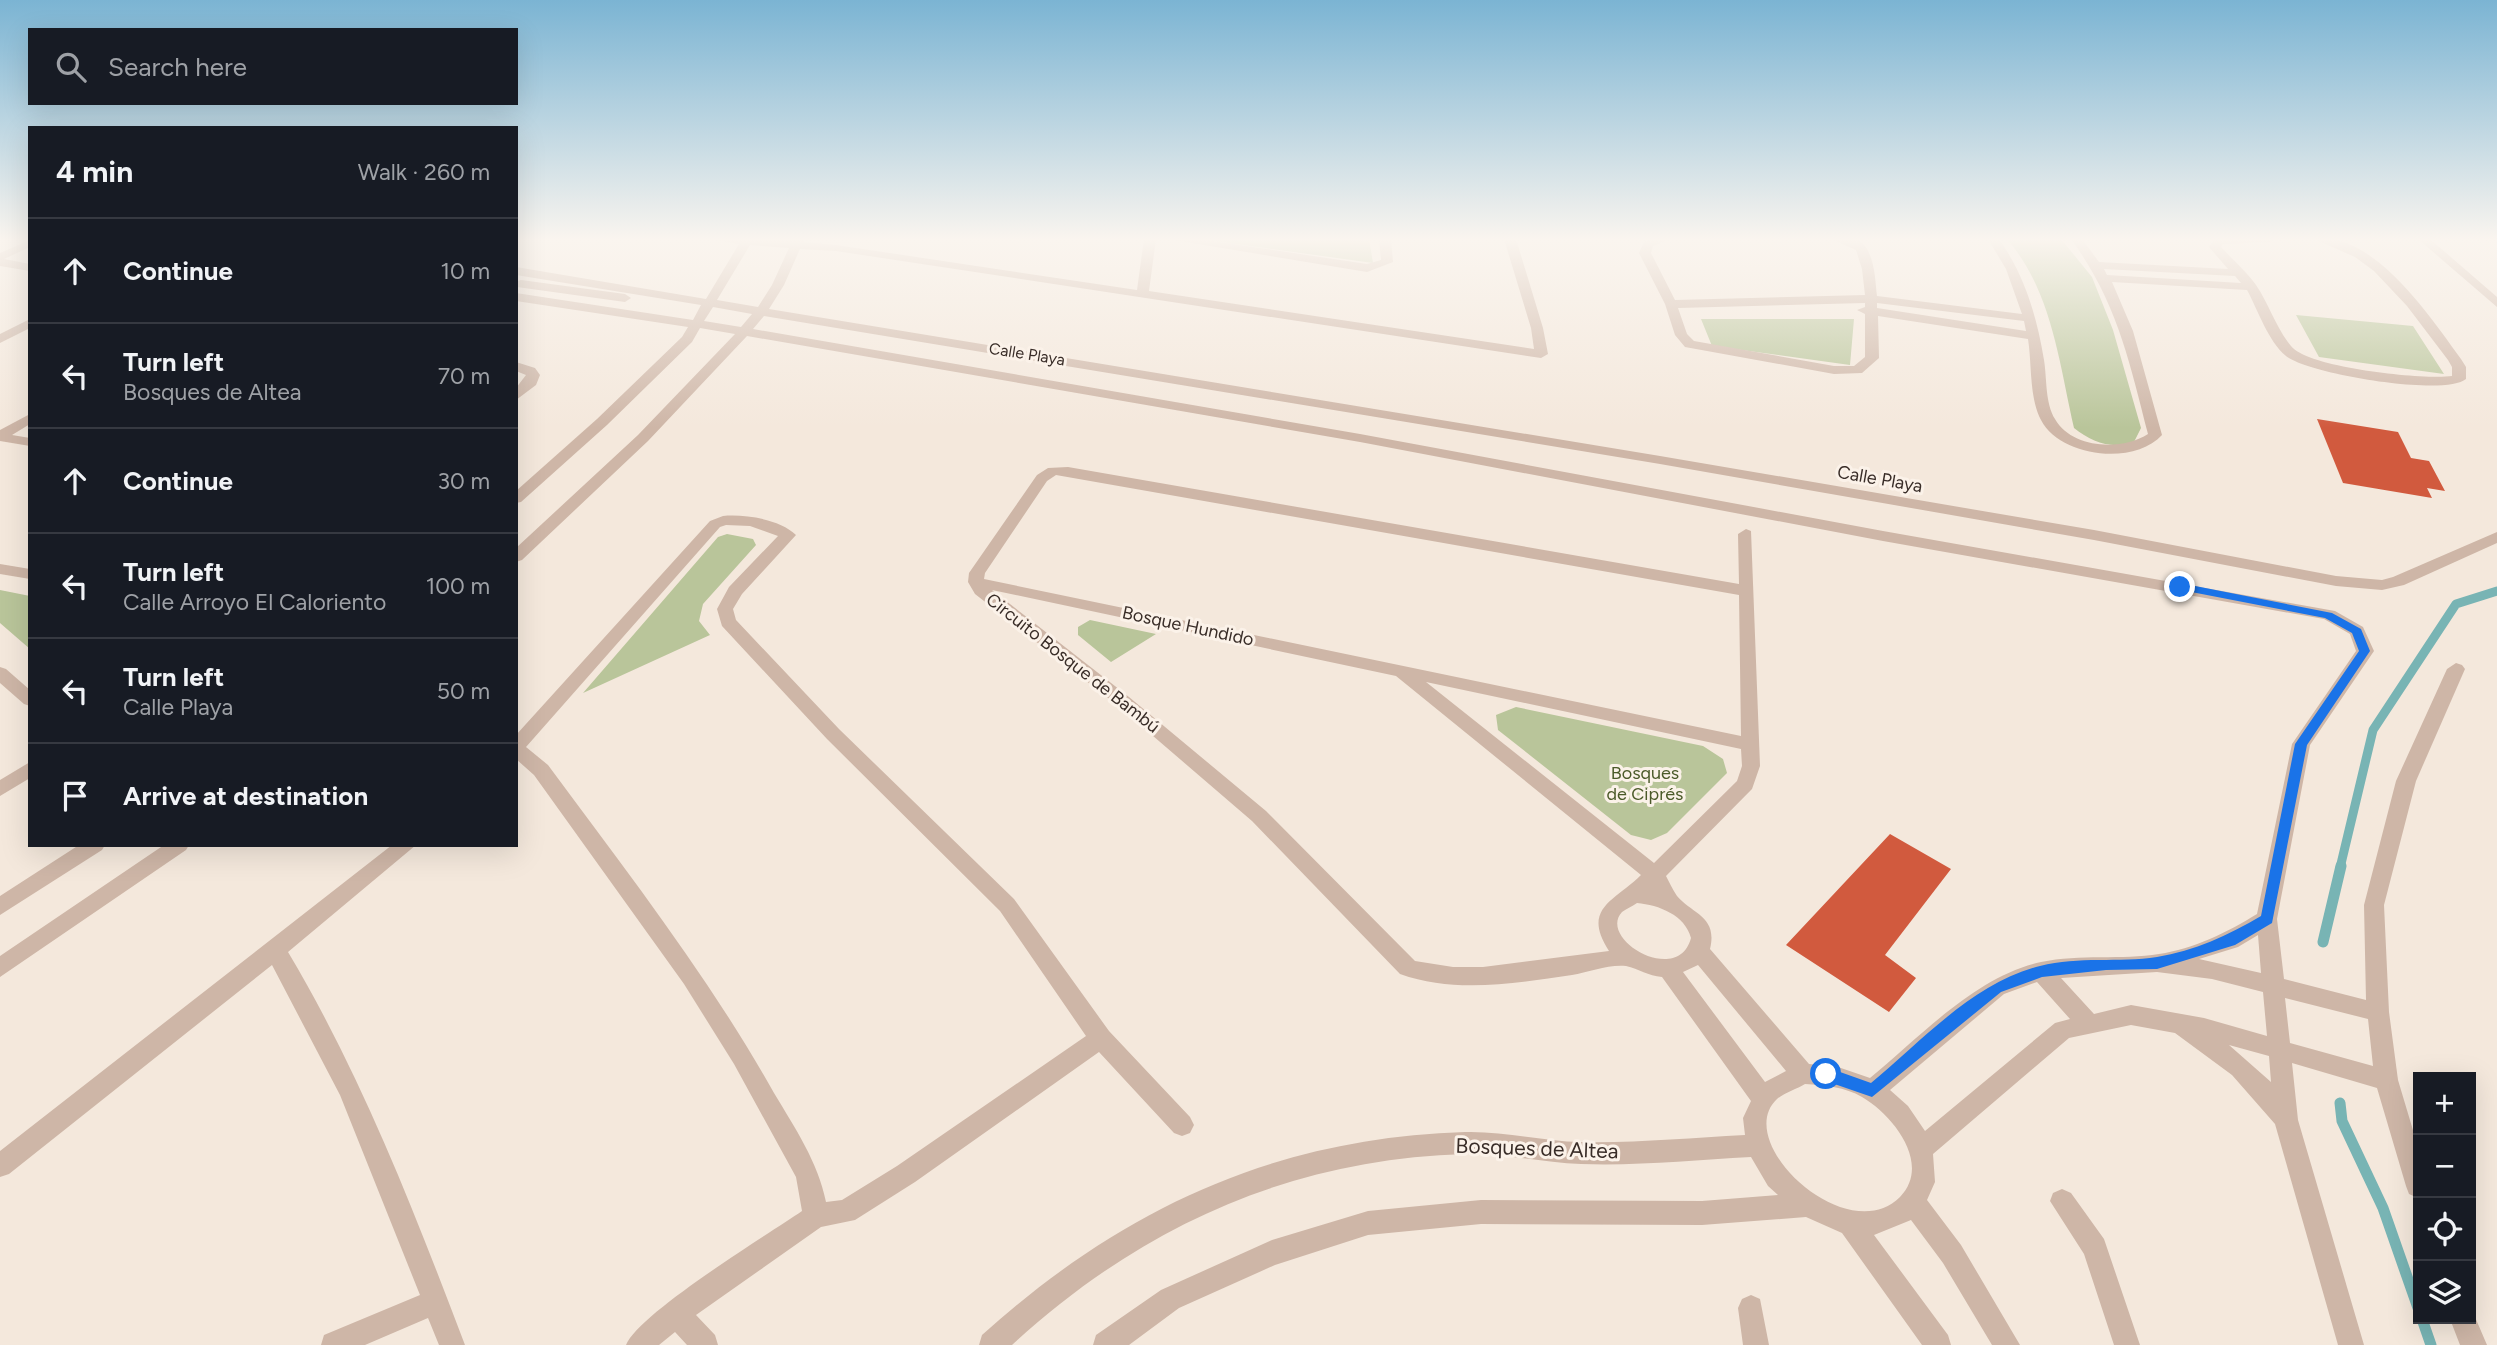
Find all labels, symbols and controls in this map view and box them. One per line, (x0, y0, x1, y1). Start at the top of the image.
search box (28, 28, 518, 105)
icon: search (52, 48, 90, 86)
text: Search here (108, 51, 247, 83)
text: 4 min (56, 153, 133, 190)
text: Walk · 260 m (358, 158, 490, 186)
icon: ahead (56, 252, 94, 290)
text: Continue (123, 255, 233, 287)
text: 10 m (441, 257, 490, 285)
street label: Calle Playa (988, 339, 1066, 369)
text: Turn left (123, 346, 224, 378)
icon: left (56, 357, 94, 395)
text: 70 m (438, 362, 490, 390)
text: Bosques de Altea (123, 378, 301, 406)
street label: Calle Playa (1836, 461, 1924, 497)
icon: ahead (56, 462, 94, 500)
text: Continue (123, 465, 233, 497)
text: 30 m (437, 467, 490, 495)
text: Turn left (123, 556, 224, 588)
icon: left (56, 567, 94, 605)
route end (2164, 571, 2195, 602)
text: 100 m (426, 572, 490, 600)
text: Calle Arroyo El Caloriento (123, 588, 386, 616)
street label: Circuito Bosque de Bambú (982, 588, 1164, 738)
street label: Bosque Hundido (1120, 601, 1256, 651)
text: Turn left (123, 661, 224, 693)
icon: left (56, 672, 94, 710)
text: 50 m (437, 677, 490, 705)
text: Calle Playa (123, 693, 233, 721)
park label: Bosques de Ciprés (1607, 762, 1683, 805)
icon: arrive (56, 777, 94, 815)
text: Arrive at destination (123, 780, 368, 812)
route start (1810, 1058, 1841, 1089)
map controls (2413, 1072, 2476, 1324)
button: + (2413, 1072, 2476, 1135)
street label: Bosques de Altea (1455, 1133, 1619, 1163)
button: − (2413, 1135, 2476, 1198)
button: locate (2413, 1198, 2476, 1261)
button: layers (2413, 1261, 2476, 1324)

